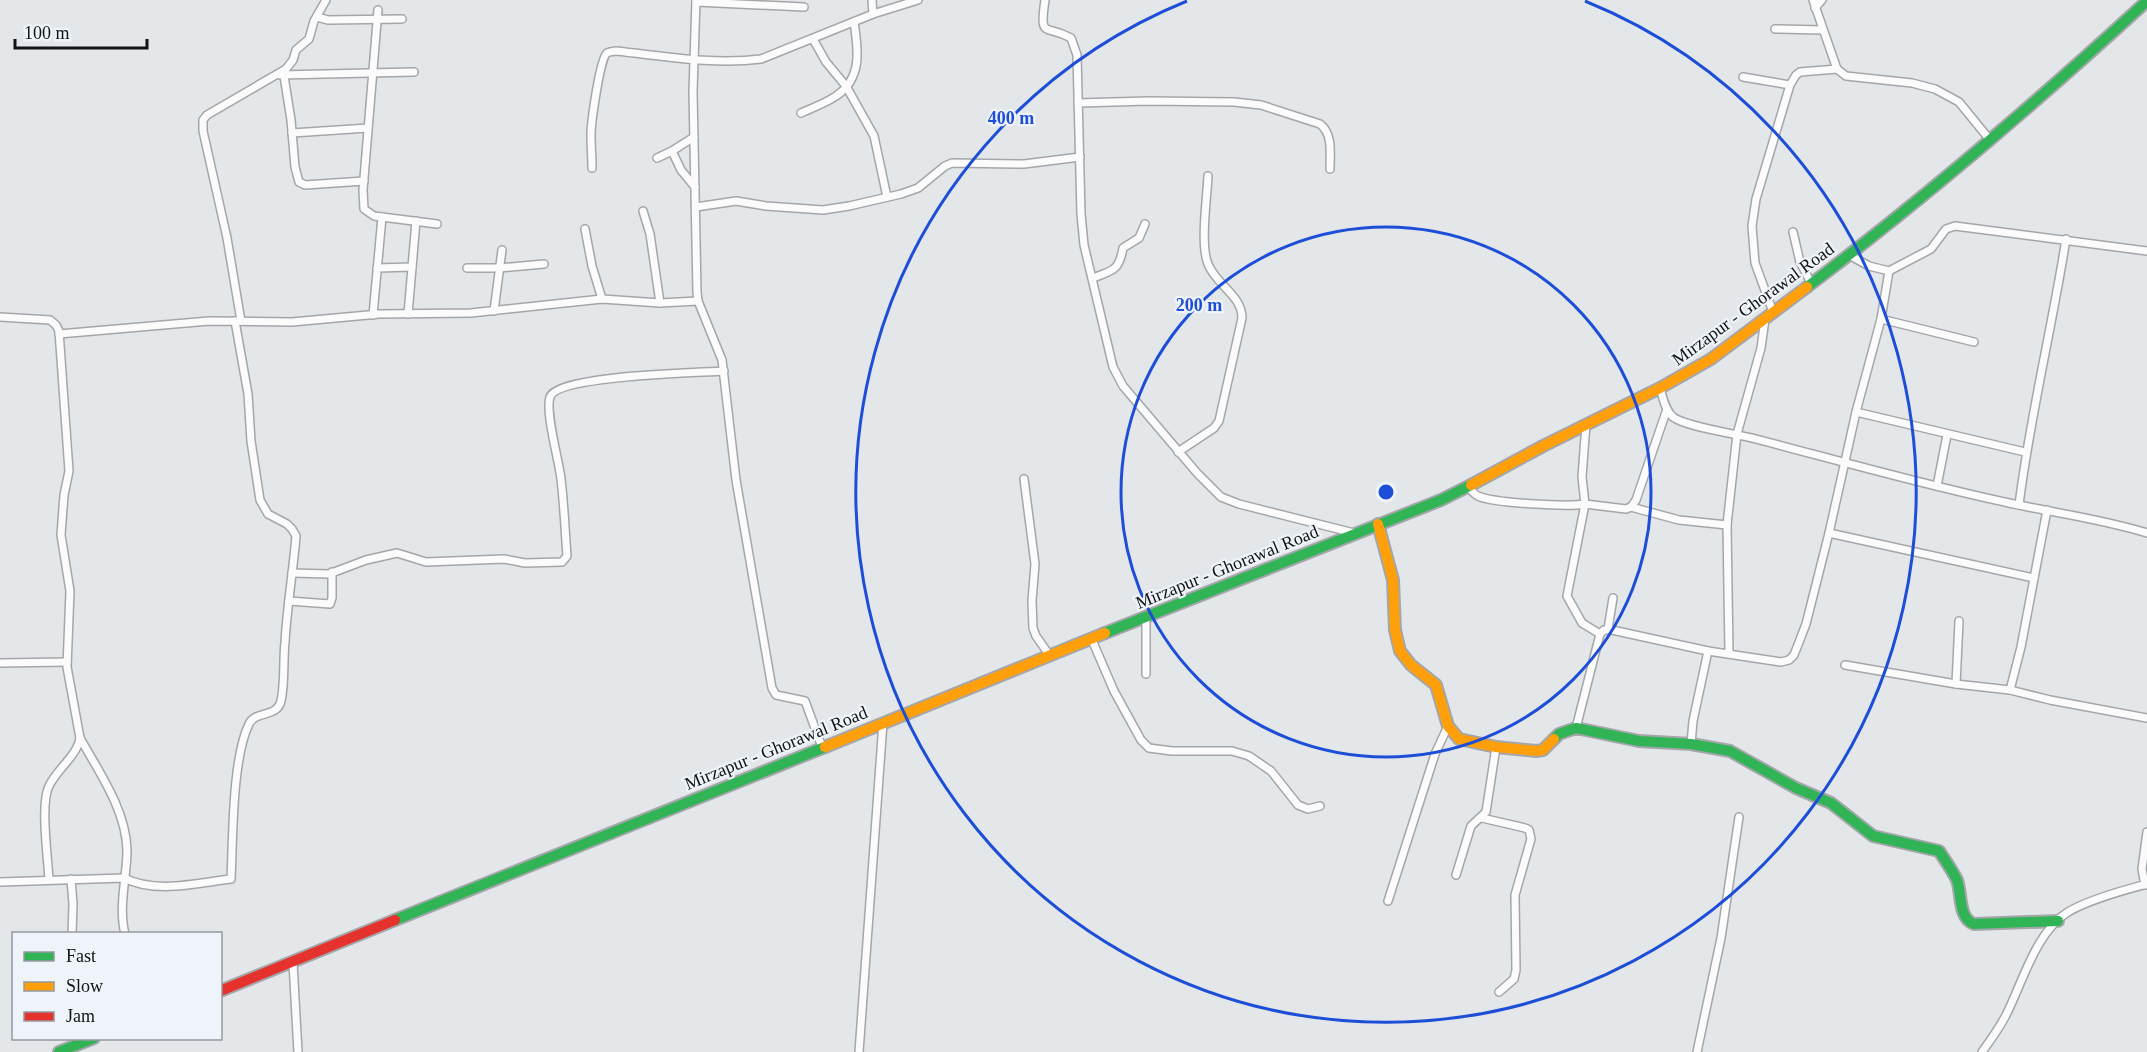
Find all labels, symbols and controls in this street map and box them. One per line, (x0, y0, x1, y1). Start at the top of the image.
scale bar (15, 12, 147, 50)
text: 100 m (24, 23, 70, 43)
text: 400 m (988, 108, 1034, 128)
street label: Mirzapur - Ghorawal Road (1668, 238, 1838, 370)
text: 200 m (1176, 295, 1222, 315)
centre of rings (1376, 482, 1396, 502)
street label: Mirzapur - Ghorawal Road (1133, 521, 1321, 613)
street label: Mirzapur - Ghorawal Road (682, 702, 870, 794)
legend (12, 932, 222, 1040)
text: Fast (66, 946, 96, 966)
text: Slow (66, 976, 103, 996)
text: Jam (66, 1006, 95, 1026)

